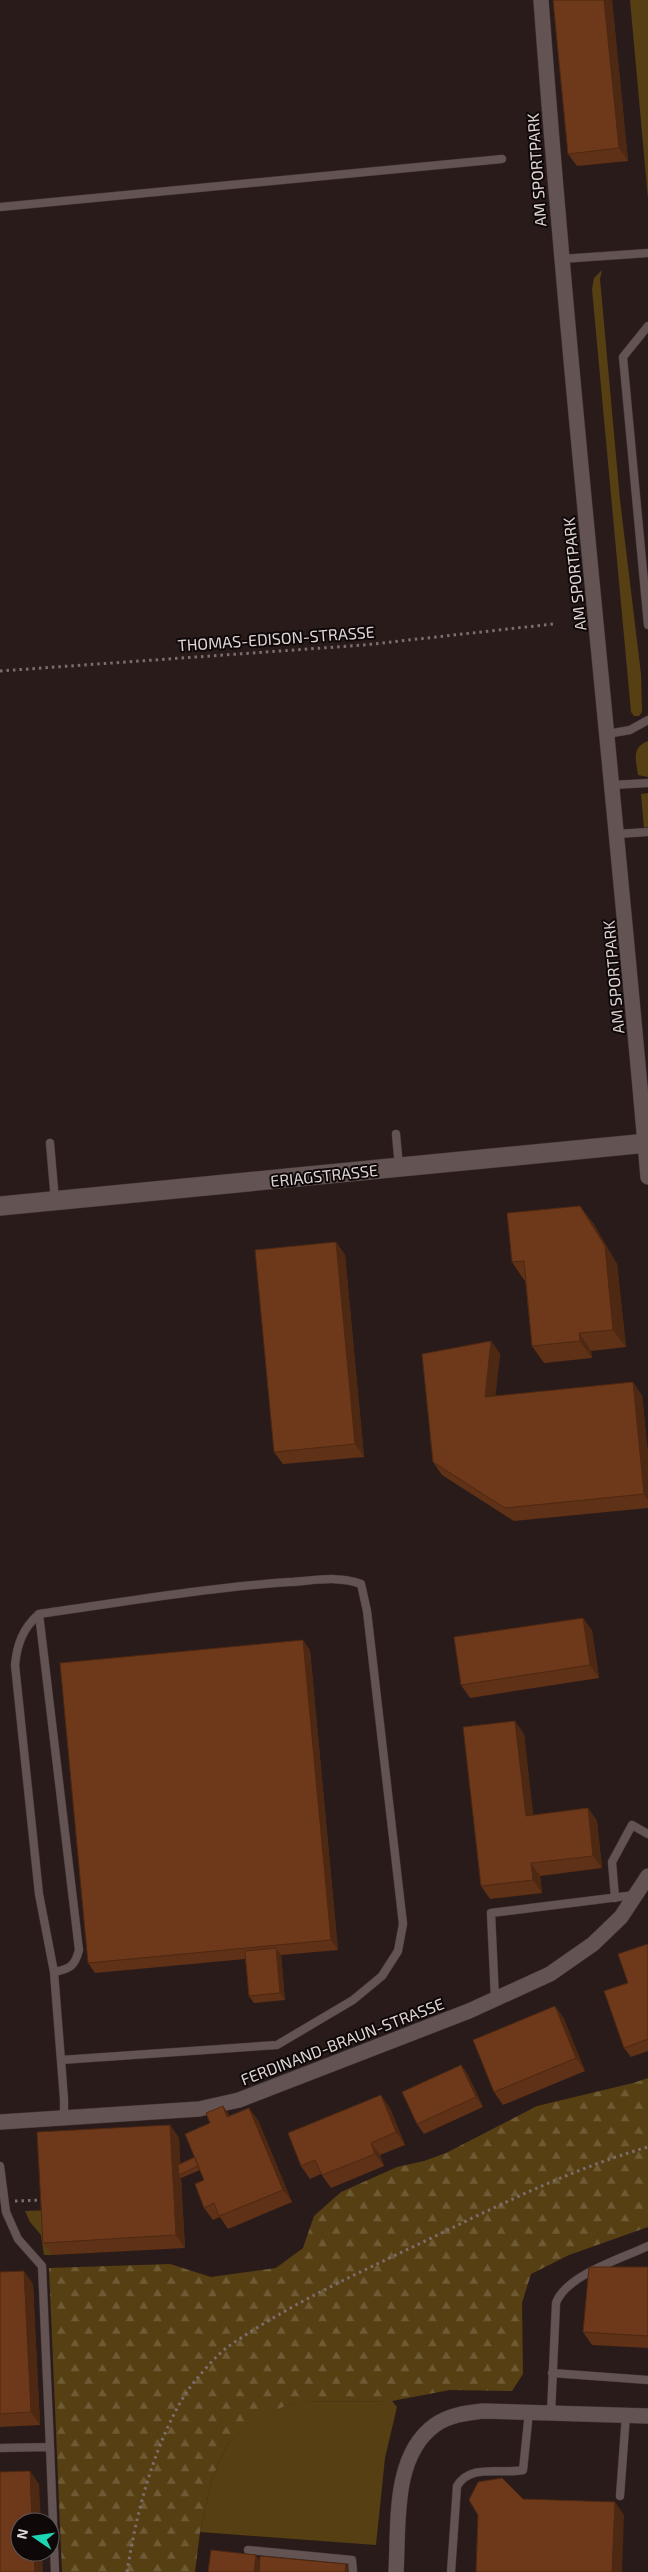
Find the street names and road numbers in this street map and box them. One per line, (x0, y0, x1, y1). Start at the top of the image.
street label: AM SPORTPARK (523, 112, 549, 227)
street label: AM SPORTPARK (559, 516, 589, 632)
street label: THOMAS-EDISON-STRASSE (177, 622, 375, 654)
street label: AM SPORTPARK (599, 919, 627, 1035)
street label: ERIAGSTRASSE (269, 1160, 379, 1190)
street label: FERDINAND-BRAUN-STRASSE (238, 1993, 446, 2089)

